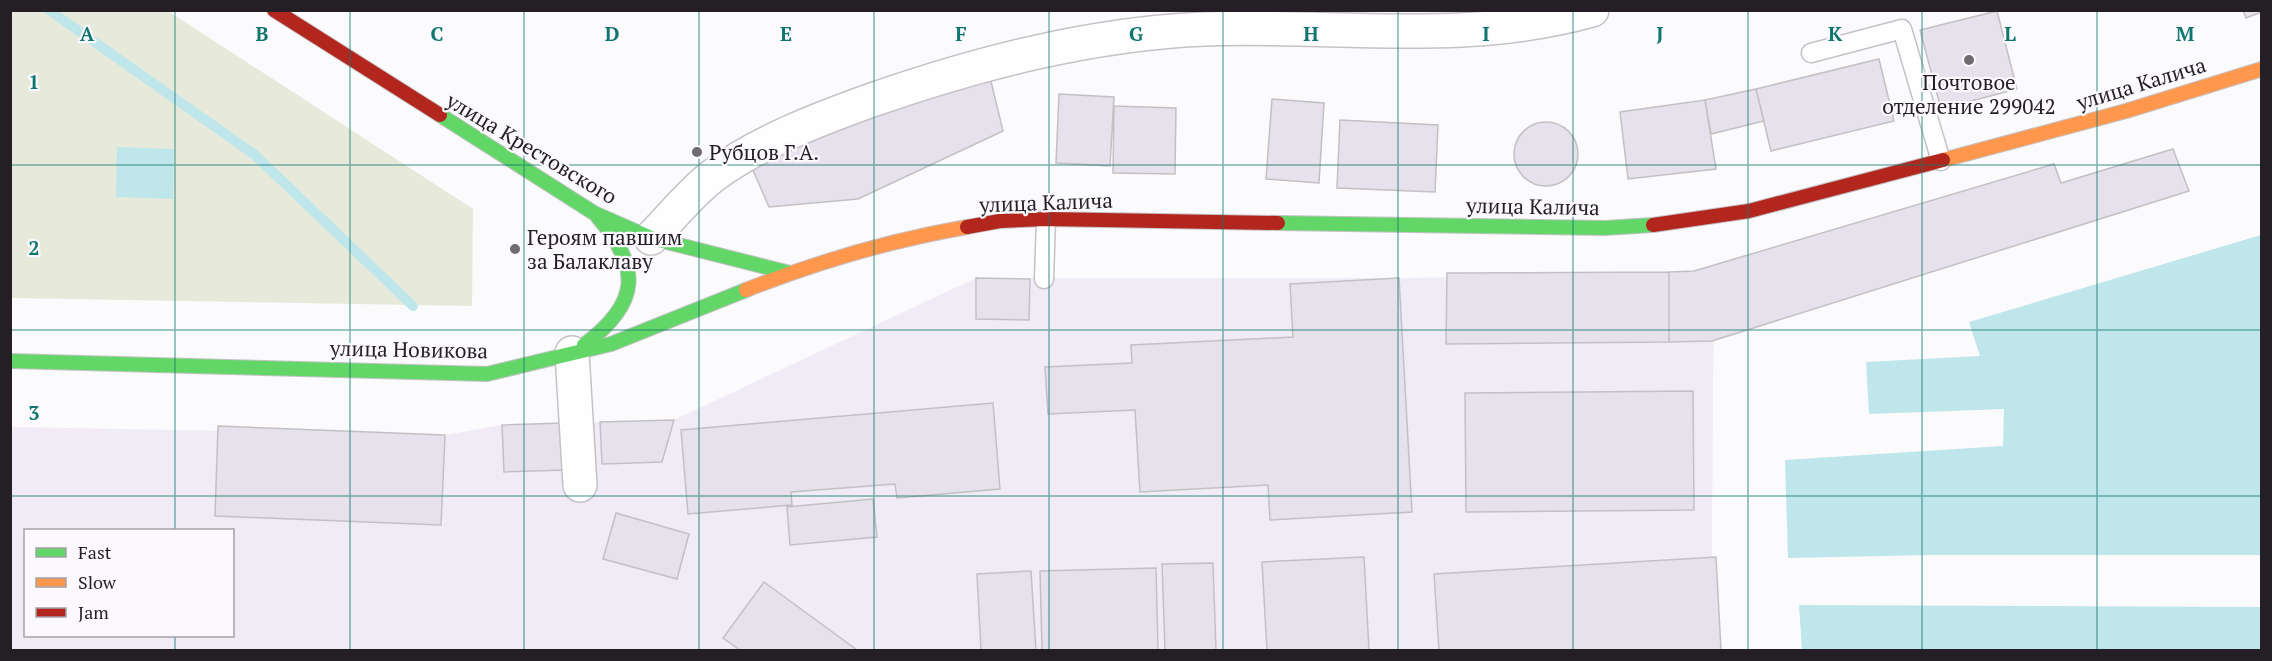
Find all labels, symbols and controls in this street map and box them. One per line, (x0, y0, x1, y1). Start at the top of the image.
text: A (80, 20, 95, 47)
text: B (256, 20, 269, 47)
text: C (430, 20, 444, 47)
text: D (605, 20, 619, 47)
text: E (780, 20, 792, 47)
text: F (955, 20, 967, 47)
text: G (1129, 20, 1143, 47)
text: H (1303, 20, 1319, 47)
text: I (1482, 20, 1490, 47)
text: J (1656, 20, 1664, 47)
text: K (1828, 20, 1843, 47)
text: L (2004, 20, 2016, 47)
text: M (2176, 20, 2195, 47)
street label: улица Калича (2072, 50, 2209, 116)
marker: Почтовое отделение 299042 (1962, 53, 1976, 67)
text: 1 (28, 68, 40, 95)
place label: Почтовое отделение 299042 (1882, 68, 2056, 120)
street label: улица Крестовского (440, 85, 623, 210)
place label: Рубцов Г.А. (709, 138, 819, 166)
marker: Рубцов Г.А. (690, 145, 704, 159)
street label: улица Калича (978, 186, 1114, 218)
street label: улица Калича (1465, 191, 1600, 221)
place label: Героям павшим за Балаклаву (527, 223, 682, 275)
text: 2 (28, 234, 40, 261)
marker: Героям павшим за Балаклаву (508, 242, 522, 256)
street label: улица Новикова (329, 334, 489, 364)
text: 3 (28, 399, 40, 426)
legend (24, 529, 234, 637)
text: Fast (78, 540, 112, 564)
text: Slow (78, 570, 117, 594)
text: Jam (78, 600, 109, 624)

